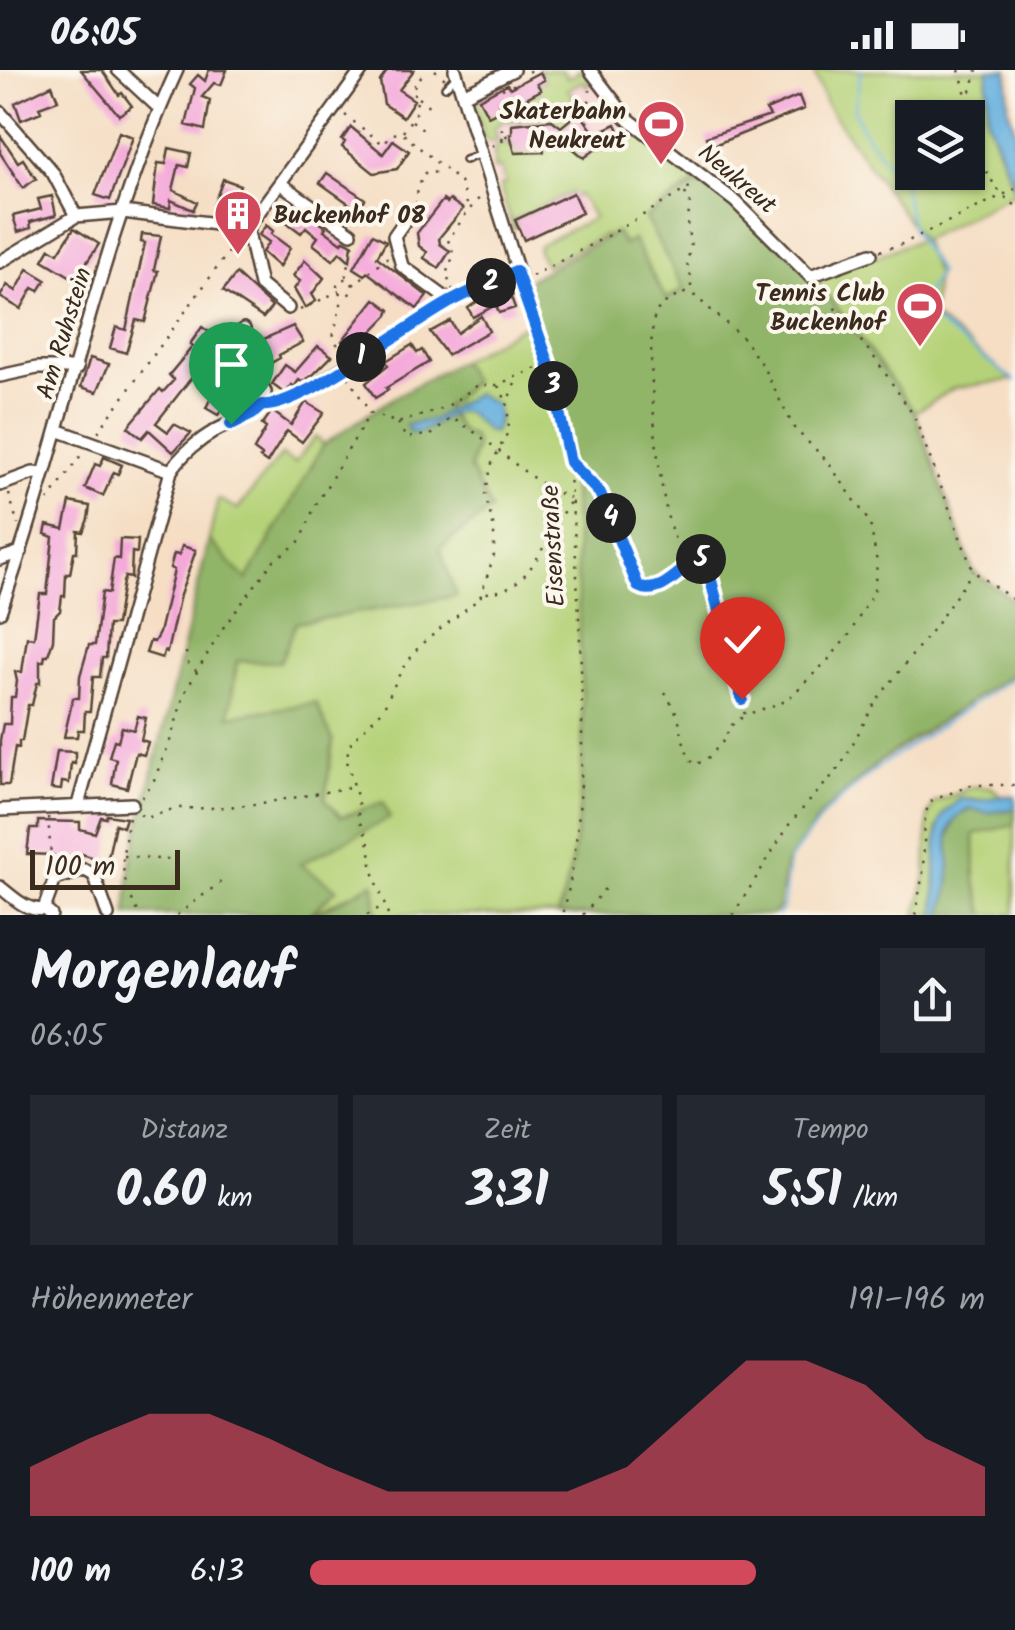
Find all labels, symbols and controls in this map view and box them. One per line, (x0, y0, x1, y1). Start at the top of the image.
text: 06:05 (50, 5, 138, 65)
place label: Skaterbahn Neukreut (500, 92, 627, 161)
sports icon: Skaterbahn Neukreut (635, 98, 687, 166)
map controls (895, 100, 985, 190)
button: layers (895, 100, 985, 190)
street label: Neukreut (688, 134, 785, 225)
building icon: Buckenhof 08 (212, 188, 264, 256)
place label: Buckenhof 08 (273, 196, 425, 236)
pin: 2 (466, 258, 516, 308)
text: 2 (483, 260, 499, 305)
street label: Am Ruhstein (26, 263, 104, 404)
place label: Tennis Club Buckenhof (755, 274, 887, 343)
sports icon: Tennis Club Buckenhof (894, 280, 946, 348)
pin (189, 322, 274, 425)
pin: 1 (336, 332, 386, 382)
text: 1 (357, 334, 365, 379)
icon: arrive (204, 337, 259, 392)
pin: 3 (528, 361, 578, 411)
text: 3 (545, 363, 561, 408)
street label: Eisenstraße (531, 484, 577, 608)
pin: 4 (586, 493, 636, 543)
text: 4 (603, 495, 619, 540)
pin: 5 (676, 534, 726, 584)
text: 5 (694, 536, 708, 581)
pin (700, 597, 785, 700)
icon: check (715, 612, 770, 667)
scale bar (30, 845, 180, 890)
text: 100 m (45, 845, 115, 890)
text: Morgenlauf (30, 931, 294, 1018)
button: share (880, 948, 985, 1053)
text: 06:05 (30, 1012, 105, 1063)
text: Distanz (140, 1108, 228, 1153)
text: Zeit (484, 1108, 531, 1153)
text: Tempo (793, 1108, 869, 1153)
text: 0.60 (116, 1153, 206, 1233)
text: 3:31 (466, 1153, 549, 1233)
text: 5:51 (764, 1153, 842, 1233)
text: km (206, 1176, 253, 1221)
text: /km (842, 1176, 898, 1221)
text: Höhenmeter (30, 1275, 192, 1326)
text: 191–196 m (848, 1275, 985, 1326)
text: 100 m (30, 1547, 111, 1598)
text: 6:13 (190, 1547, 244, 1598)

